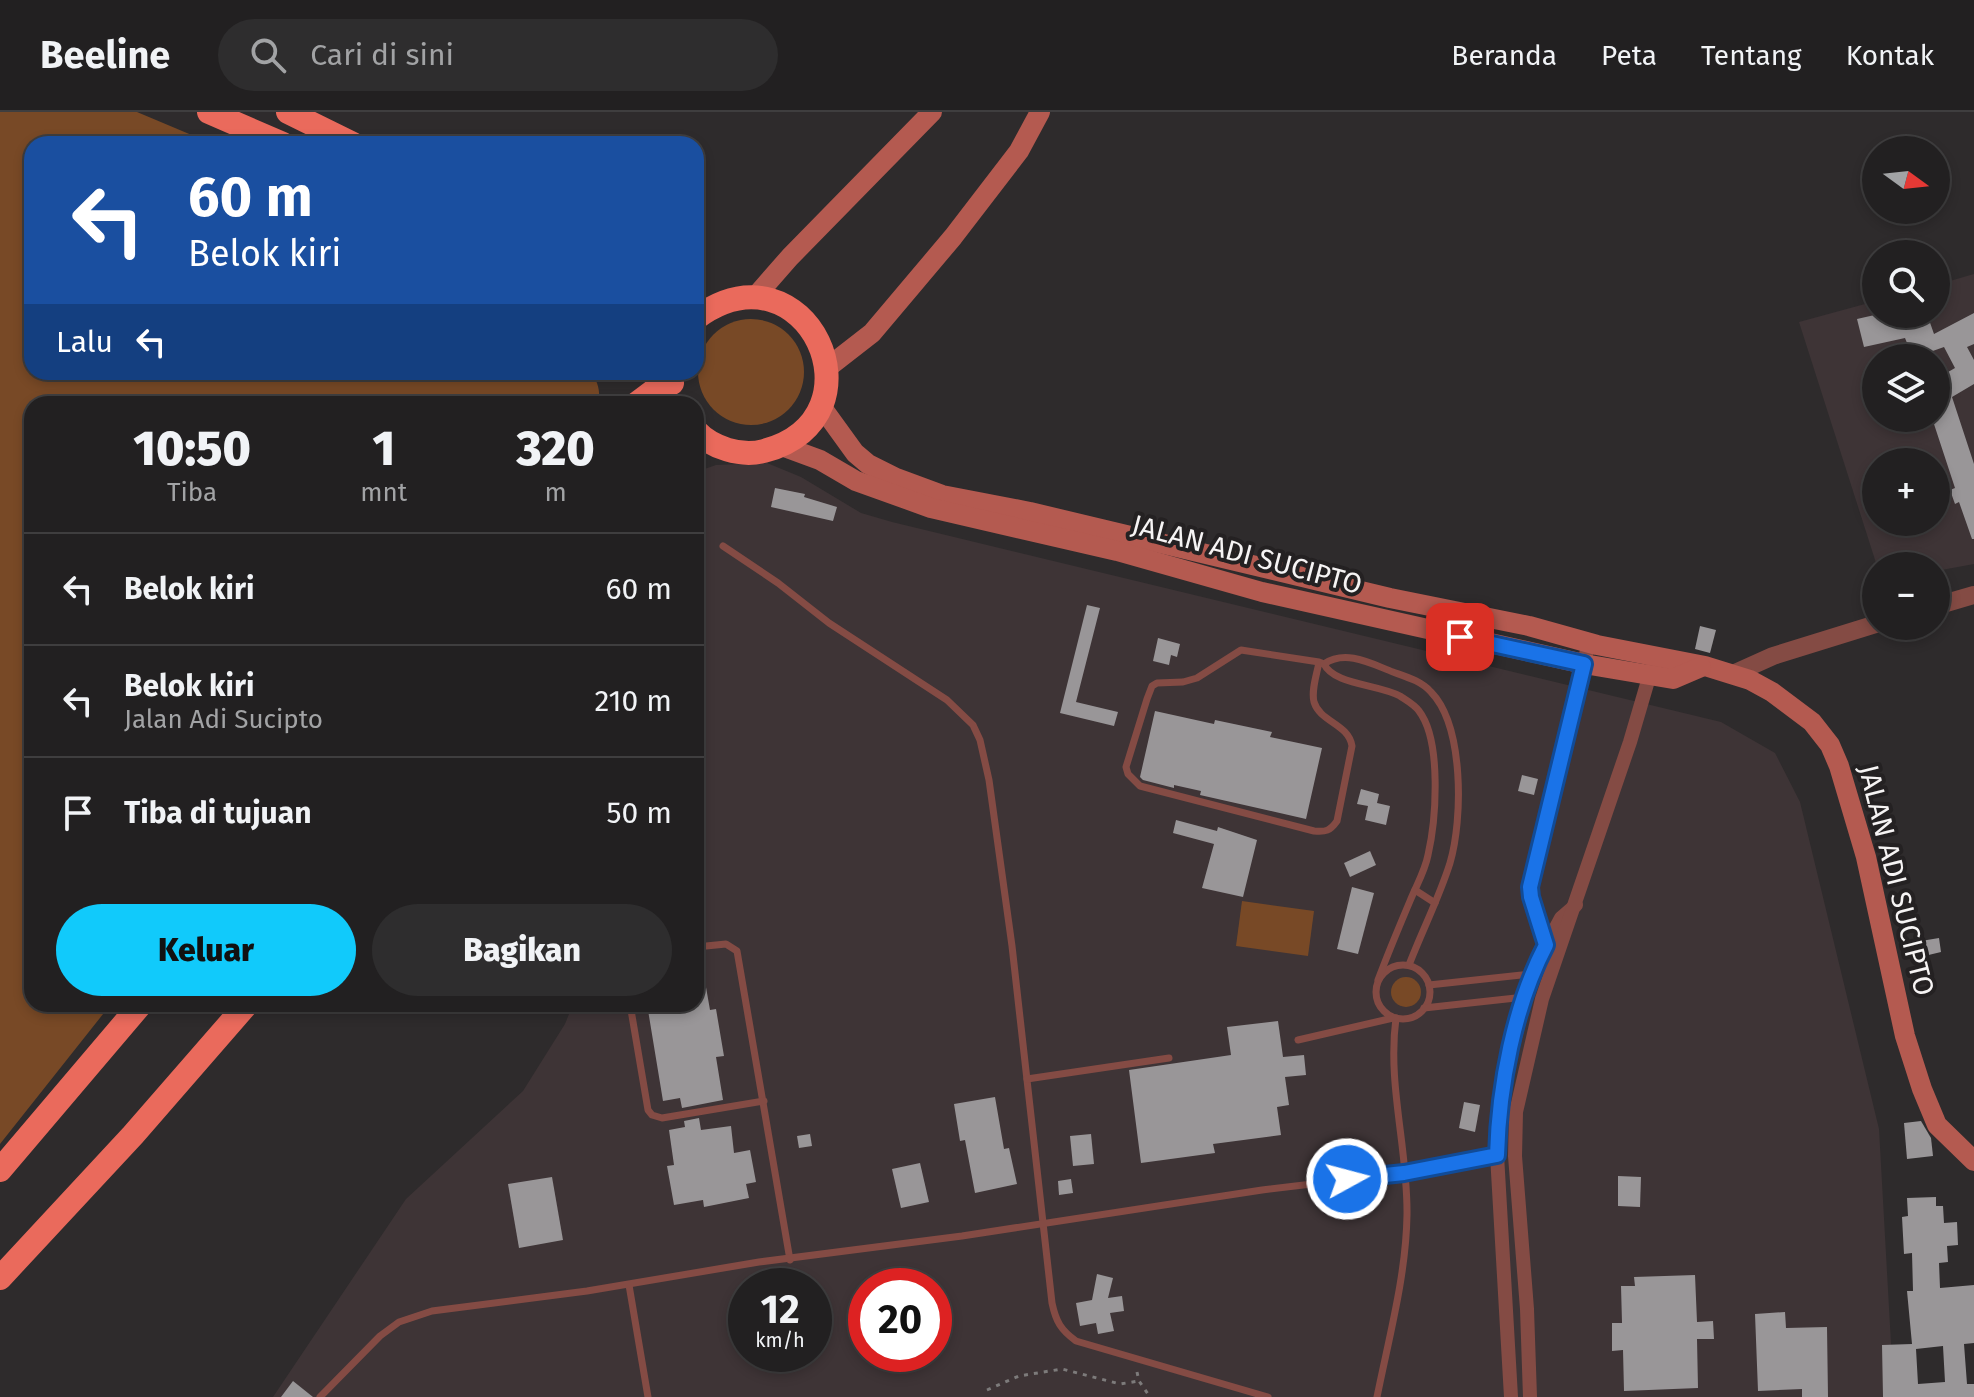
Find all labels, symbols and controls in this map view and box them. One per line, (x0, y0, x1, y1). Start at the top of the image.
search box (218, 19, 778, 91)
text: Beeline (40, 32, 170, 78)
icon: search (246, 33, 290, 77)
text: Cari di sini (310, 37, 454, 73)
text: Beranda (1451, 39, 1557, 72)
text: Peta (1601, 39, 1657, 72)
text: Tentang (1701, 39, 1802, 72)
text: Kontak (1846, 39, 1934, 72)
north arrow (1862, 136, 1950, 224)
map controls (1862, 136, 1950, 640)
text: 60 m (188, 164, 313, 231)
icon: left (56, 168, 160, 272)
text: Belok kiri (188, 232, 342, 276)
button: search (1862, 240, 1950, 328)
icon: left (129, 320, 173, 364)
text: Lalu (56, 324, 113, 360)
button: layers (1862, 344, 1950, 432)
text: 10:50 (133, 420, 251, 478)
text: 1 (372, 420, 395, 478)
text: 320 (516, 420, 595, 478)
button: + (1862, 448, 1950, 536)
text: Tiba (167, 477, 217, 508)
text: mnt (360, 477, 407, 508)
text: m (544, 477, 567, 508)
street label: JALAN ADI SUCIPTO (1128, 508, 1366, 601)
button: − (1862, 552, 1950, 640)
icon: left (56, 567, 100, 611)
text: Belok kiri (124, 571, 255, 607)
text: 60 m (606, 571, 672, 607)
pin (1426, 603, 1494, 671)
icon: arrive (1438, 615, 1482, 659)
text: Belok kiri (124, 668, 255, 704)
icon: left (56, 679, 100, 723)
text: 210 m (595, 683, 672, 719)
text: Jalan Adi Sucipto (124, 704, 323, 735)
street label: JALAN ADI SUCIPTO (1852, 761, 1941, 999)
icon: arrive (56, 791, 100, 835)
text: Tiba di tujuan (124, 795, 311, 831)
text: 50 m (607, 795, 672, 831)
button: Keluar (56, 904, 356, 996)
button: Bagikan (372, 904, 672, 996)
position arrow (1305, 1137, 1389, 1221)
speed limit sign: 20 (848, 1268, 952, 1372)
text: 12 (760, 1286, 800, 1334)
text: km/h (755, 1328, 805, 1352)

